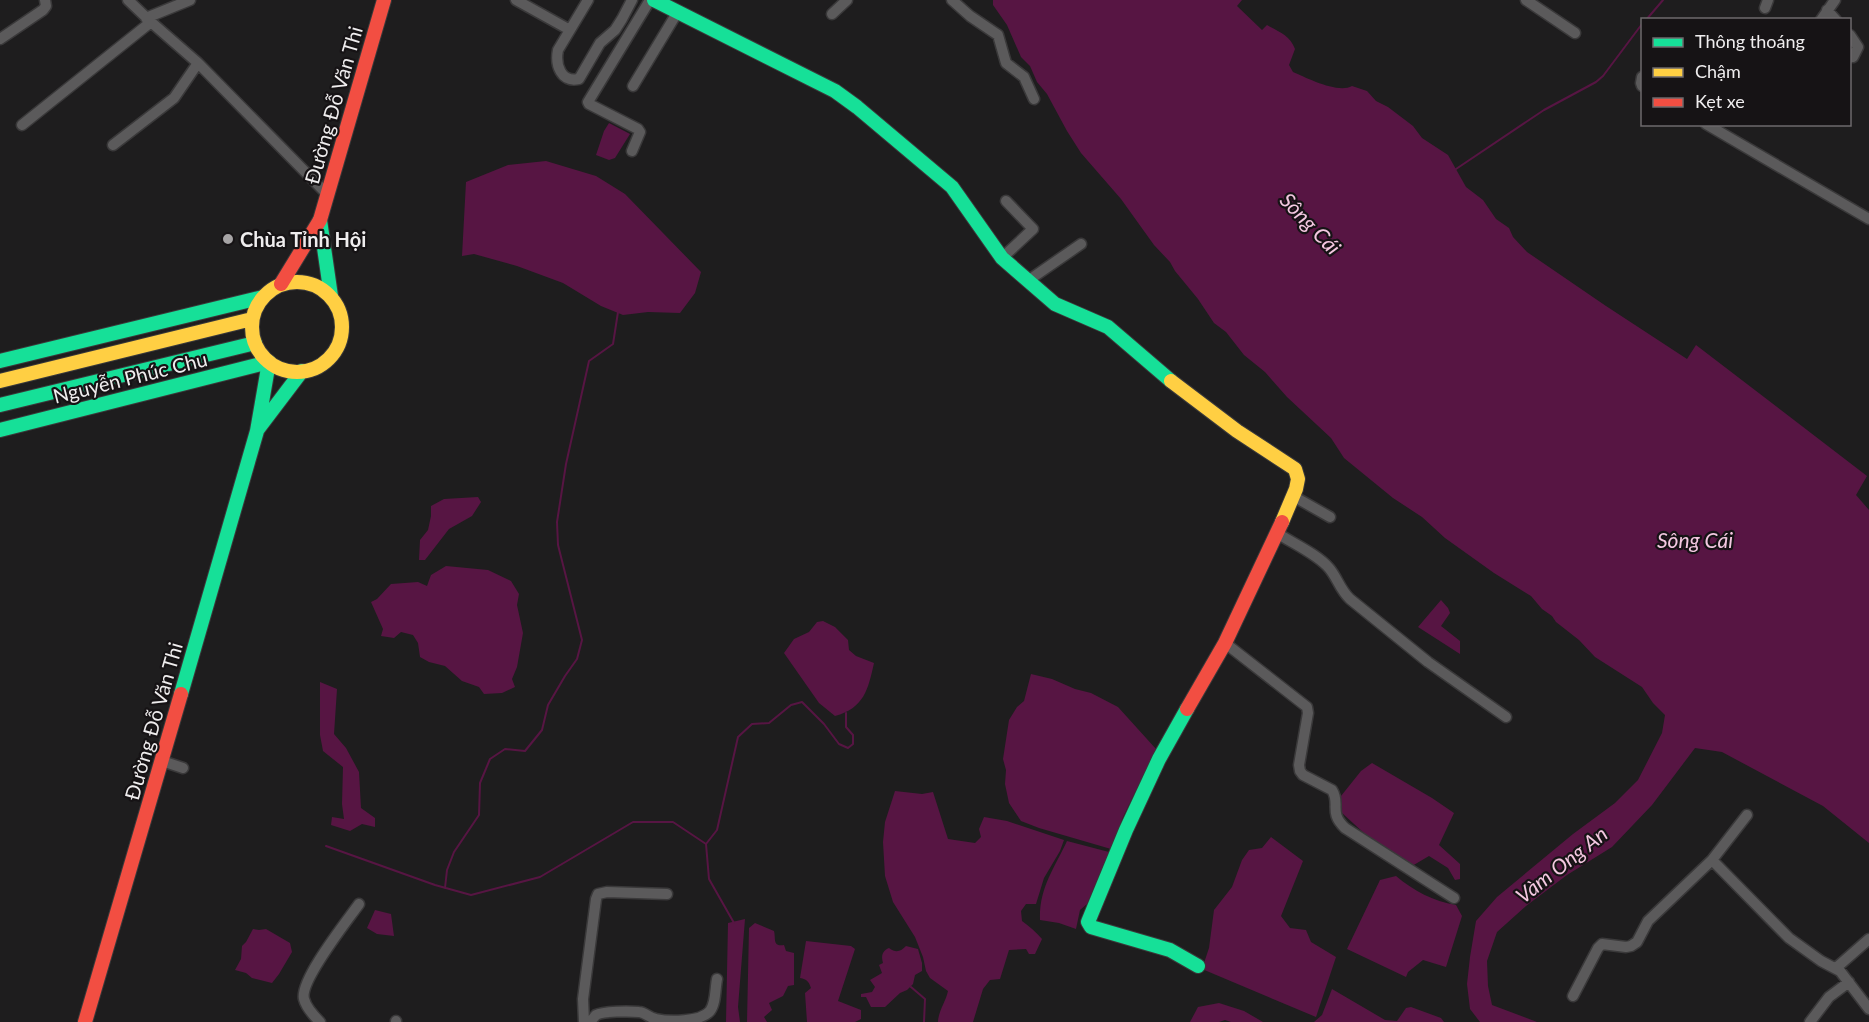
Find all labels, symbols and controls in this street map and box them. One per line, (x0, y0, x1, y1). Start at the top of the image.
legend (1641, 18, 1851, 126)
street label: Đường Đỗ Văn Thi (299, 23, 367, 187)
text: Thông thoáng (1695, 30, 1805, 52)
text: Chậm (1695, 60, 1741, 82)
text: Kẹt xe (1695, 90, 1745, 112)
water label: Sông Cái (1276, 187, 1347, 259)
place label: Chùa Tỉnh Hội (240, 227, 366, 251)
marker: Chùa Tỉnh Hội (221, 232, 235, 246)
street label: Nguyễn Phúc Chu (50, 346, 210, 408)
water label: Sông Cái (1657, 527, 1733, 552)
street label: Đường Đỗ Văn Thi (119, 639, 187, 803)
water label: Vàm Ong An (1510, 820, 1612, 908)

